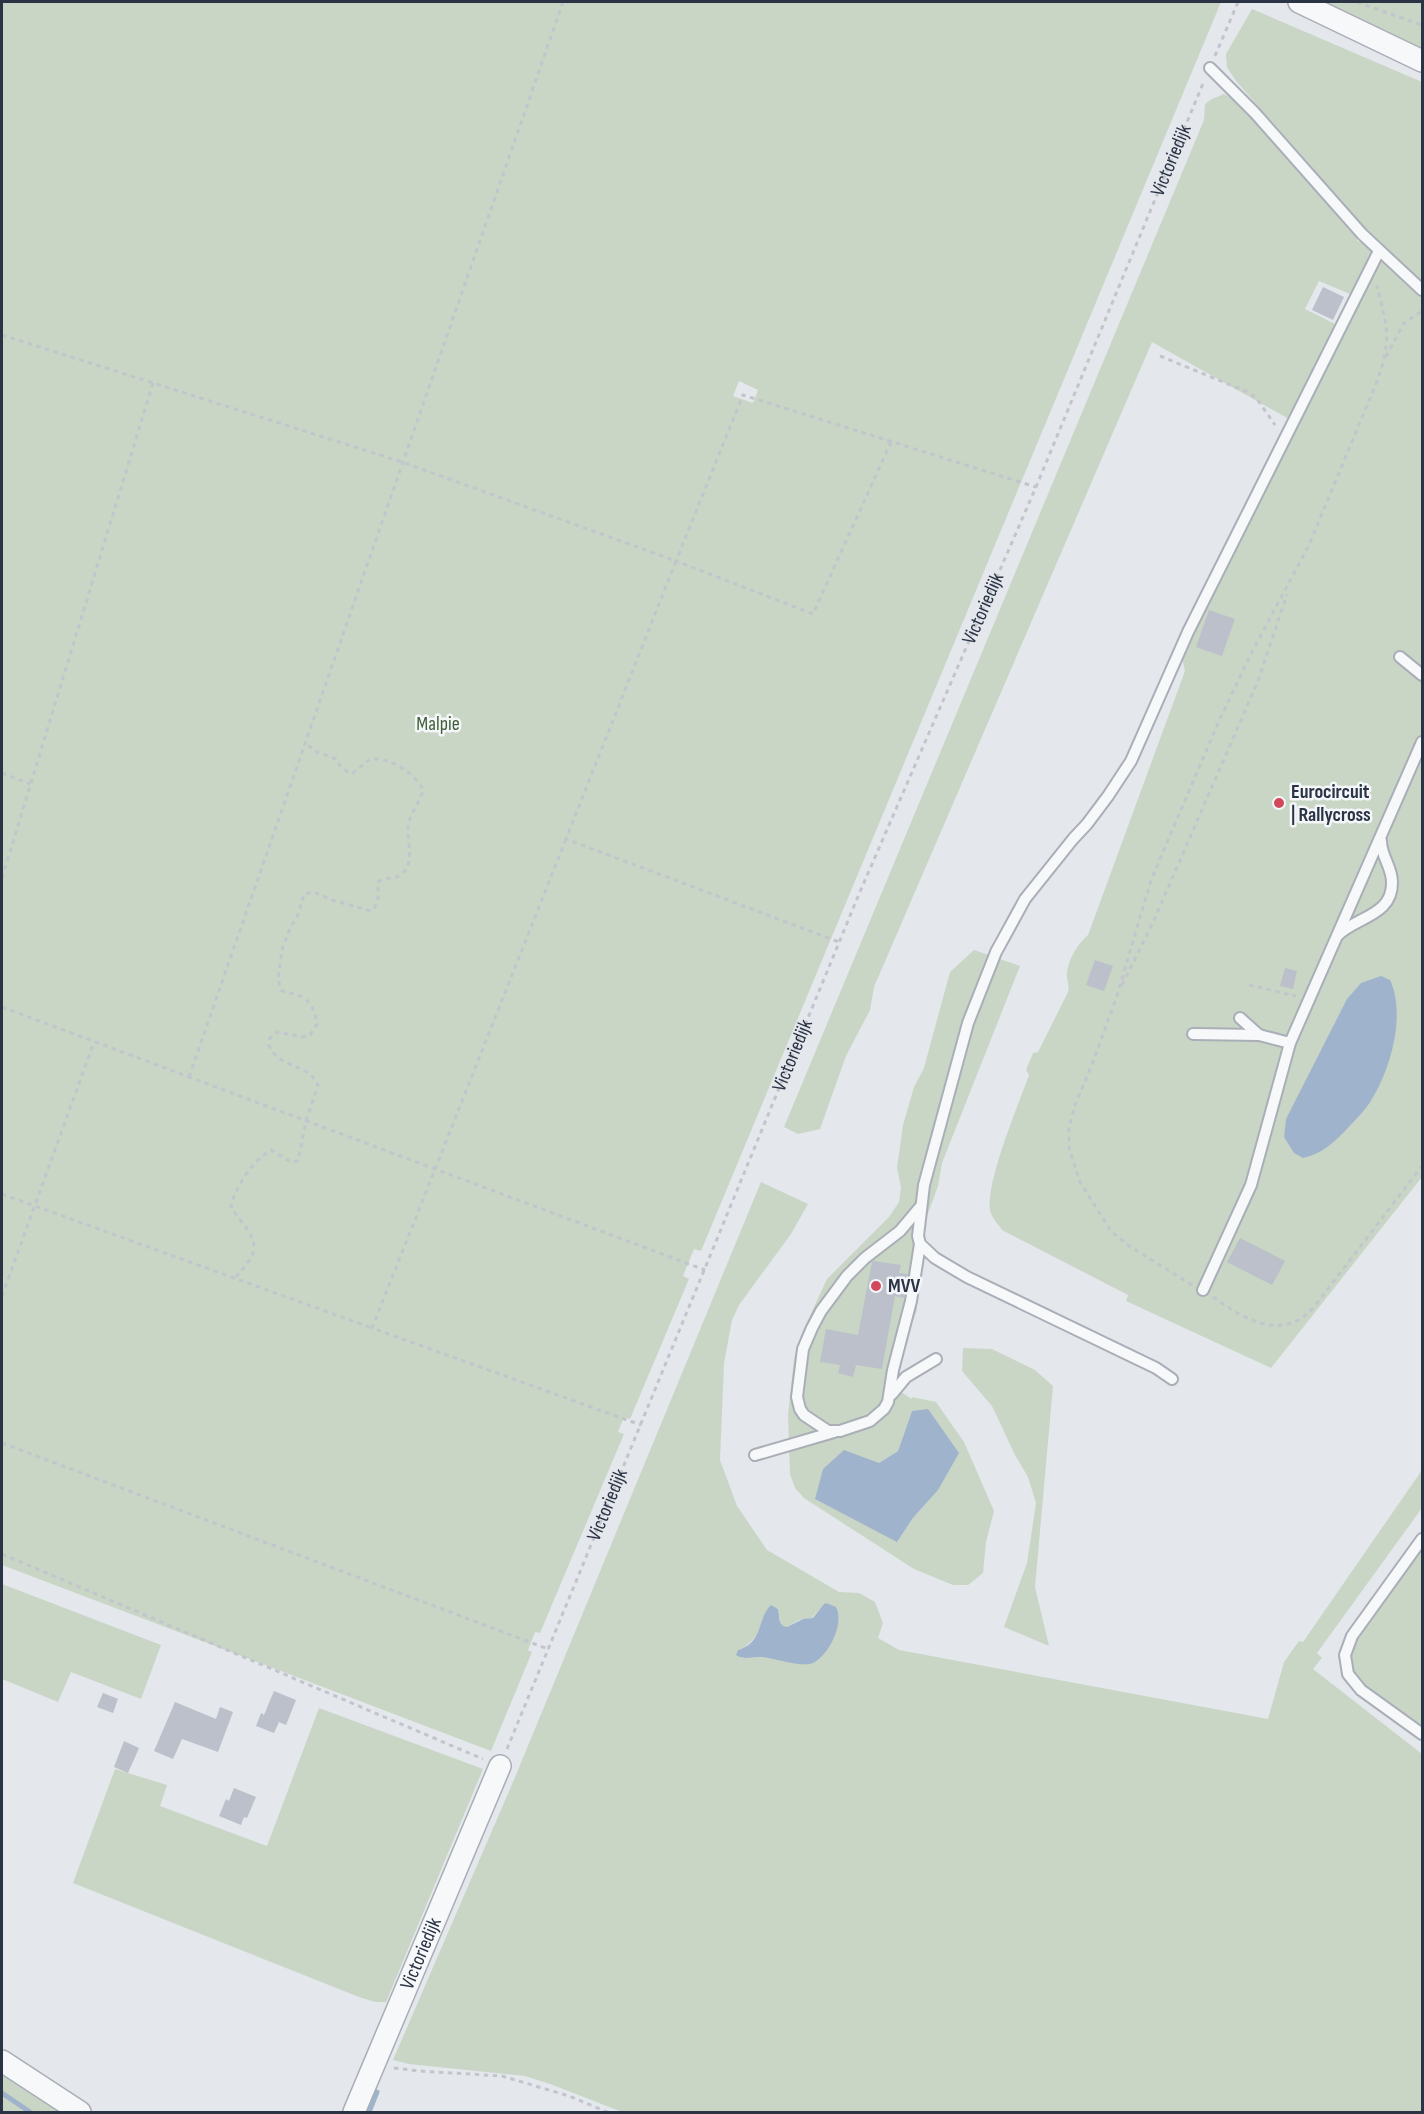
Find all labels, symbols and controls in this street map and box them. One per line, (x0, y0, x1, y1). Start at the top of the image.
street label: Victoriedijk (1146, 120, 1197, 200)
street label: Victoriedijk (957, 569, 1009, 648)
park label: Malpie (416, 712, 460, 736)
place label: Eurocircuit | Rallycross (1291, 780, 1371, 827)
marker: Eurocircuit | Rallycross (1272, 796, 1286, 810)
street label: Victoriedijk (767, 1016, 818, 1095)
place label: MVV (888, 1274, 921, 1298)
marker: MVV (869, 1279, 883, 1293)
street label: Victoriedijk (582, 1465, 633, 1544)
street label: Victoriedijk (395, 1914, 447, 1993)

